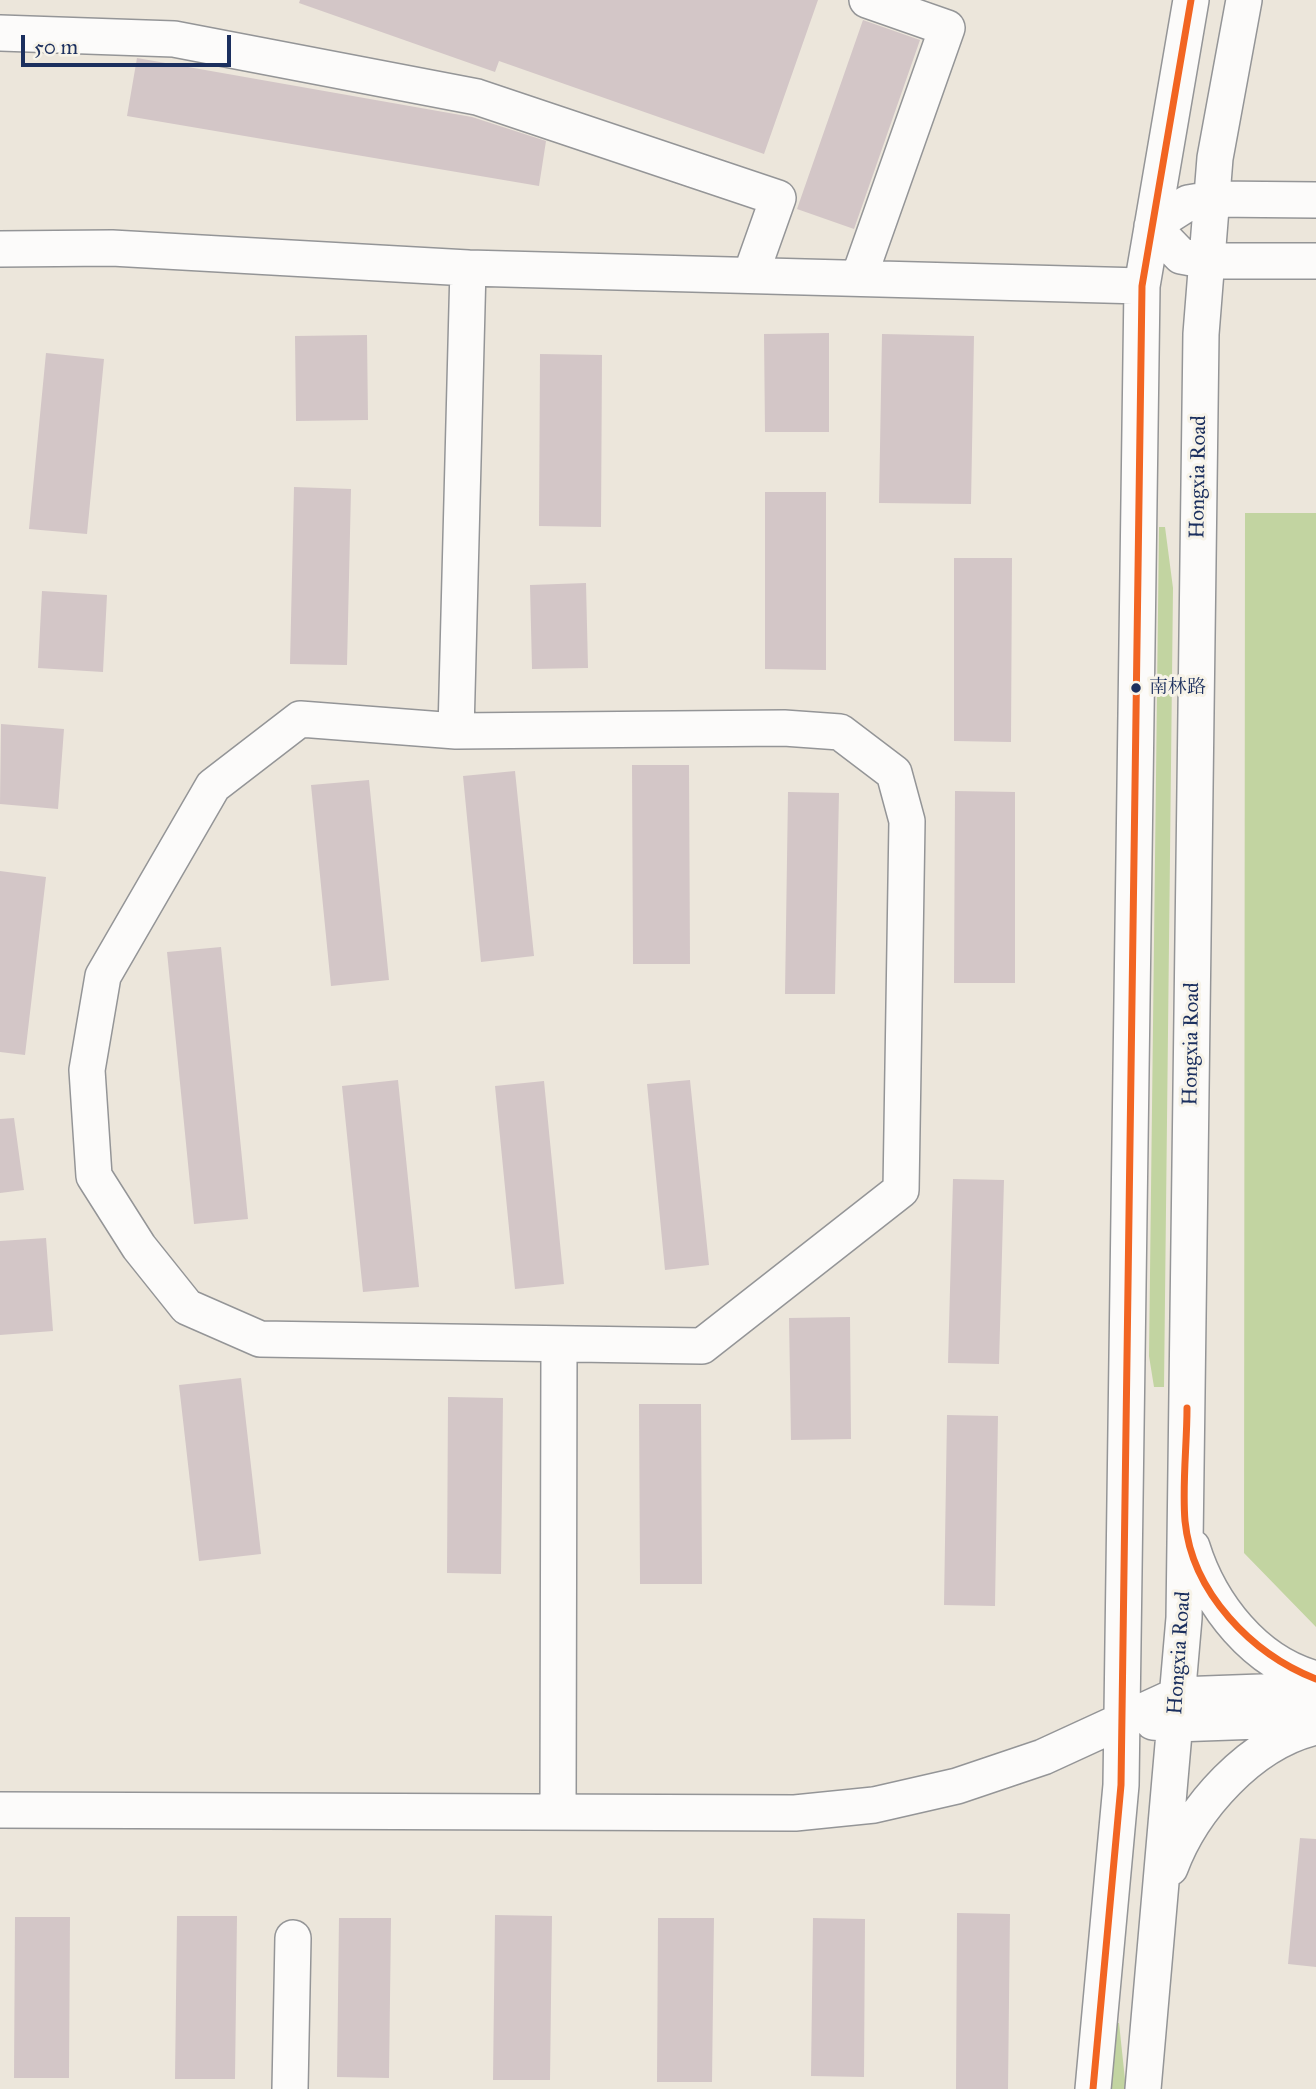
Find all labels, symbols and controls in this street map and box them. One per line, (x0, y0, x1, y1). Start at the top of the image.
scale bar (24, 21, 234, 65)
text: 50 m (34, 34, 78, 60)
street label: Hongxia Road (1185, 415, 1213, 539)
place label: 南林路 (1149, 677, 1206, 699)
marker: 南林路 (1129, 681, 1143, 695)
street label: Hongxia Road (1178, 982, 1206, 1106)
street label: Hongxia Road (1163, 1591, 1197, 1715)

